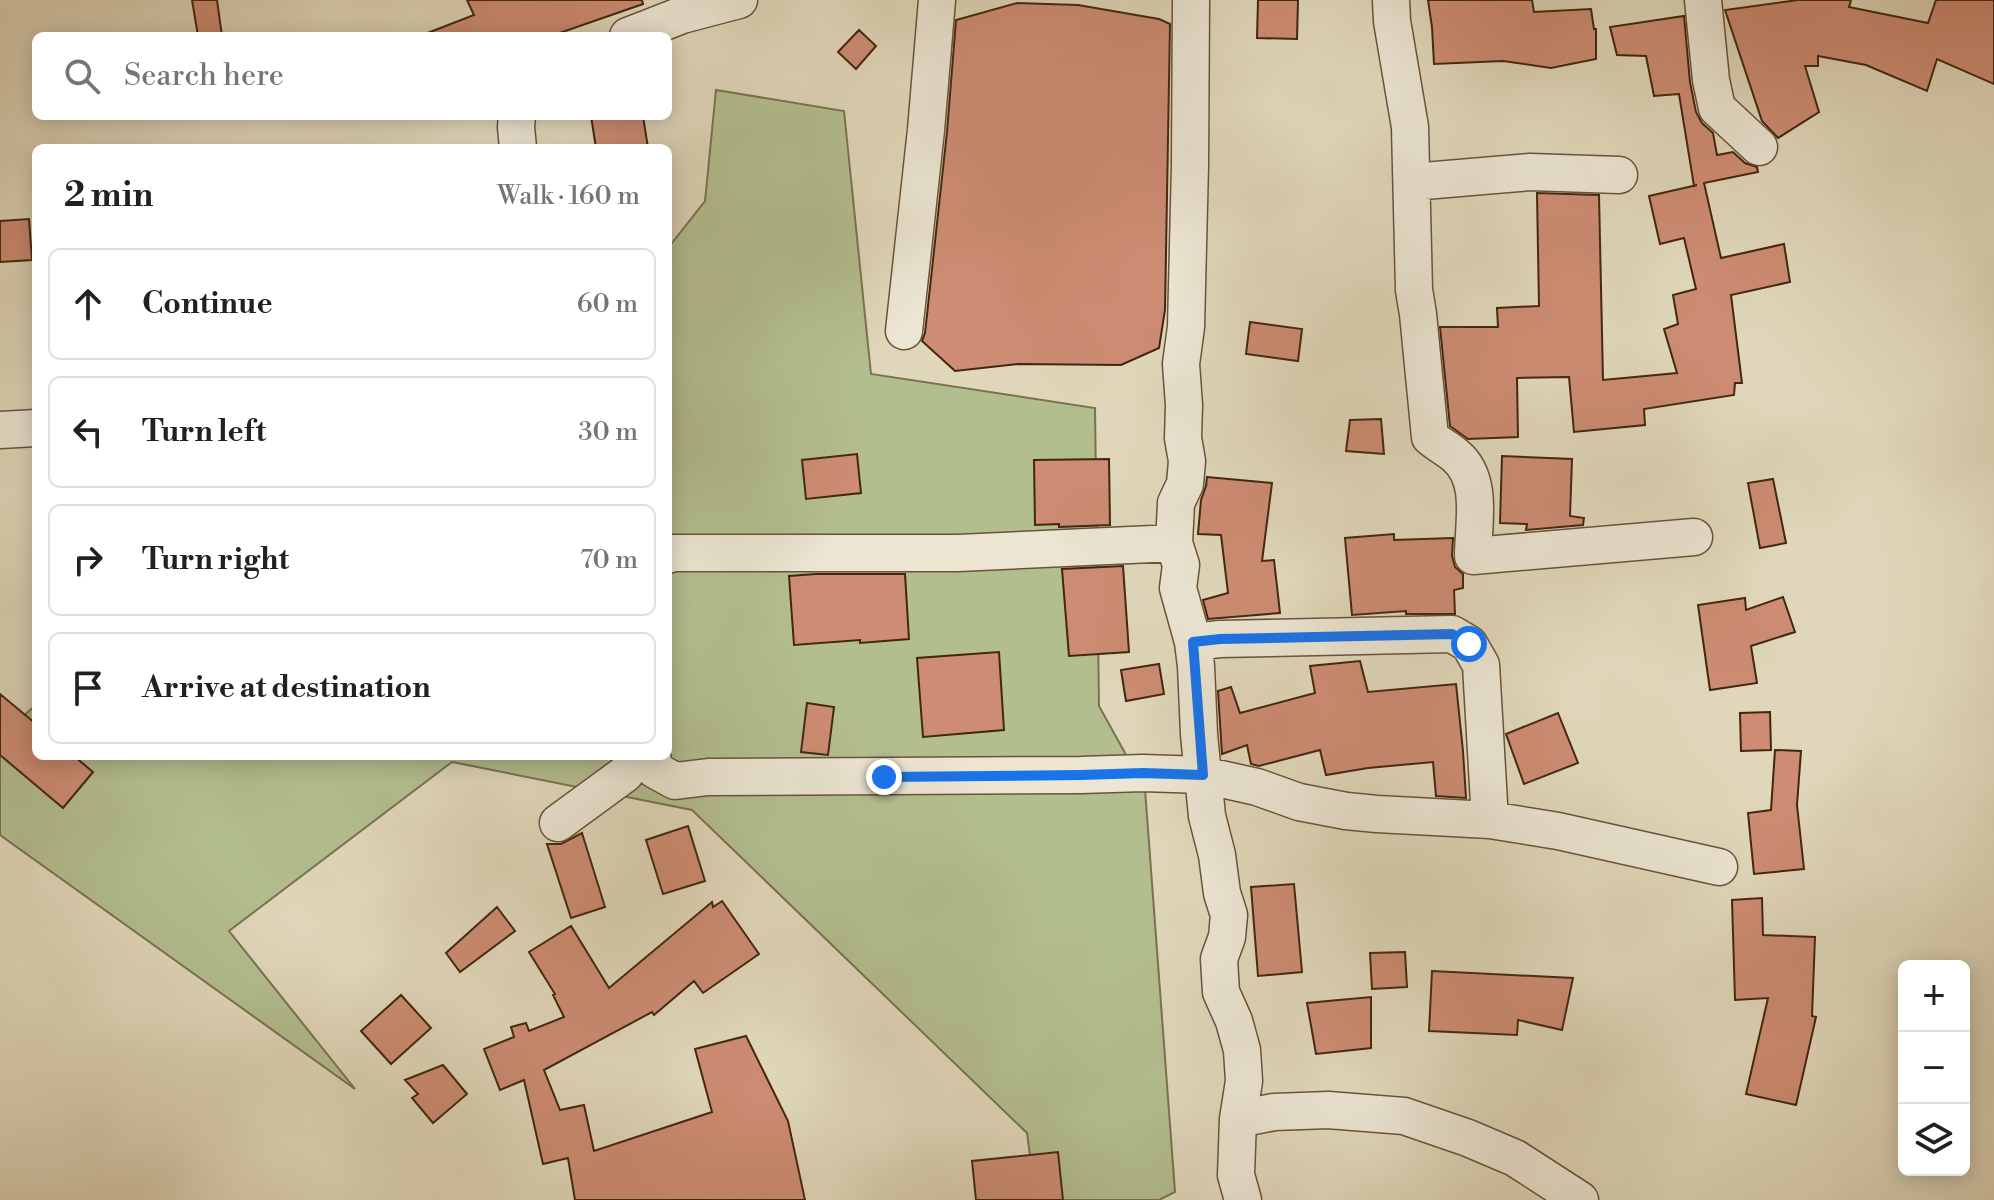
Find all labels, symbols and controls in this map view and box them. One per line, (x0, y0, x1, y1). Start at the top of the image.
search box (32, 32, 672, 120)
icon: search (60, 54, 104, 98)
text: Search here (124, 57, 284, 95)
text: 2 min (64, 175, 153, 217)
text: Walk · 160 m (497, 180, 640, 212)
icon: ahead (66, 282, 110, 326)
text: Continue (142, 285, 273, 323)
text: 60 m (577, 288, 638, 320)
icon: left (66, 410, 110, 454)
text: Turn left (142, 413, 266, 451)
text: 30 m (578, 416, 638, 448)
icon: right (66, 538, 110, 582)
text: Turn right (142, 541, 289, 579)
text: 70 m (580, 544, 638, 576)
route start (1451, 626, 1487, 662)
icon: arrive (66, 666, 110, 710)
text: Arrive at destination (142, 669, 431, 707)
route end (866, 759, 902, 795)
map controls (1898, 960, 1970, 1176)
button: + (1898, 960, 1970, 1032)
button: − (1898, 1032, 1970, 1104)
button: layers (1898, 1104, 1970, 1176)

